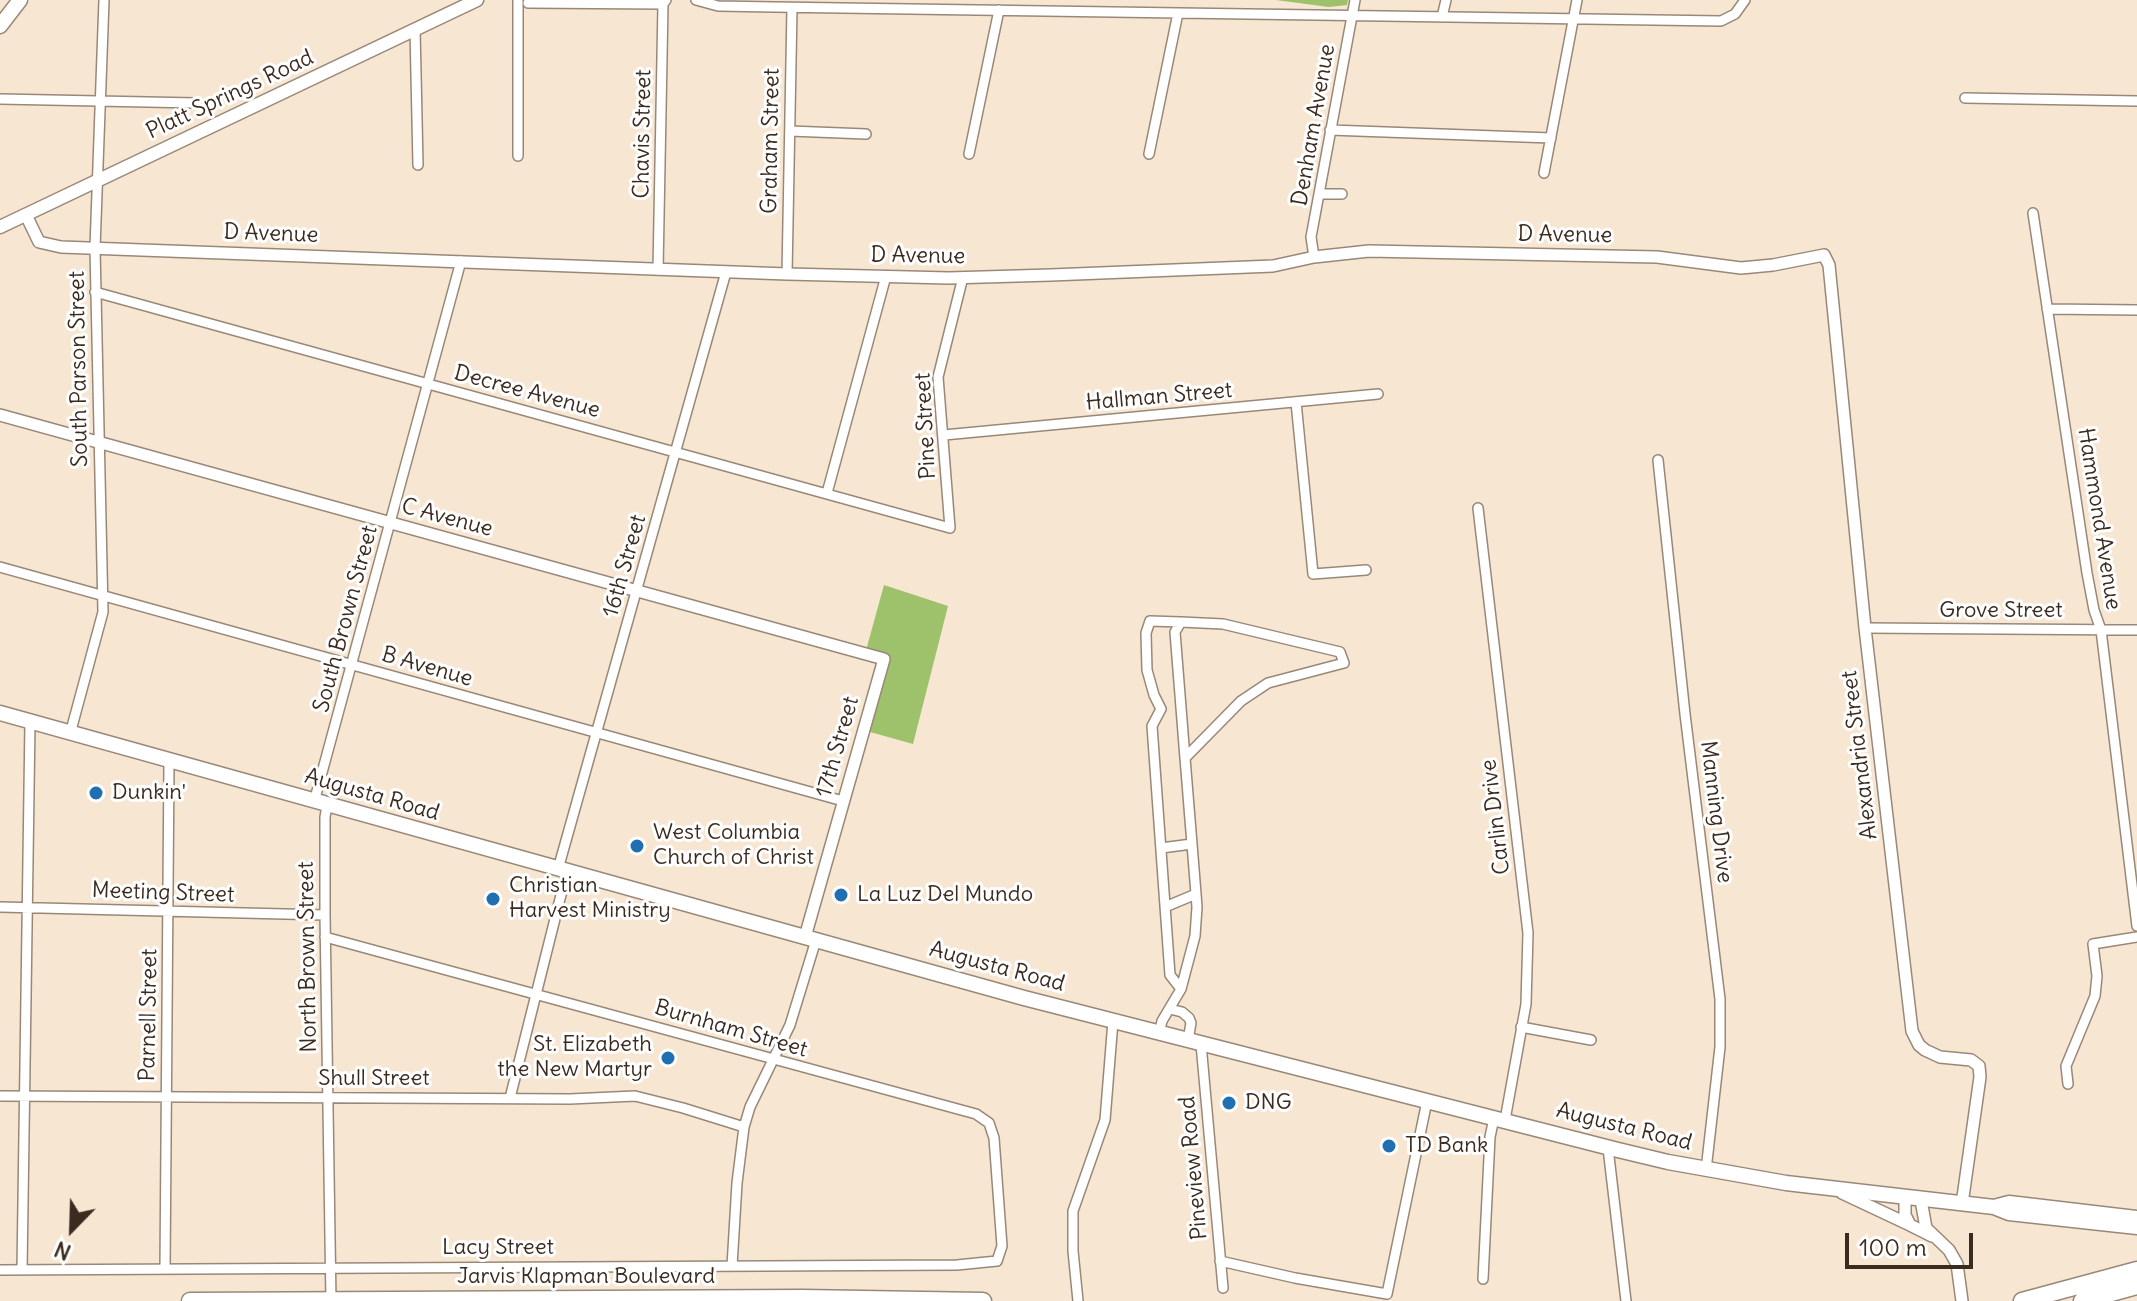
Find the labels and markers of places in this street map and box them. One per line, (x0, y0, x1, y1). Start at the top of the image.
place label: Dunkin' (112, 780, 186, 806)
marker: Dunkin' (87, 784, 105, 802)
place label: West Columbia Church of Christ (653, 820, 814, 872)
marker: West Columbia Church of Christ (628, 837, 646, 855)
place label: Christian Harvest Ministry (509, 873, 671, 924)
place label: La Luz Del Mundo (857, 882, 1033, 908)
marker: La Luz Del Mundo (832, 886, 850, 904)
marker: Christian Harvest Ministry (484, 890, 502, 908)
place label: St. Elizabeth the New Martyr (497, 1032, 652, 1084)
marker: St. Elizabeth the New Martyr (659, 1049, 677, 1067)
place label: DNG (1245, 1090, 1292, 1116)
marker: DNG (1220, 1094, 1238, 1112)
place label: TD Bank (1405, 1133, 1488, 1159)
marker: TD Bank (1380, 1137, 1398, 1155)

